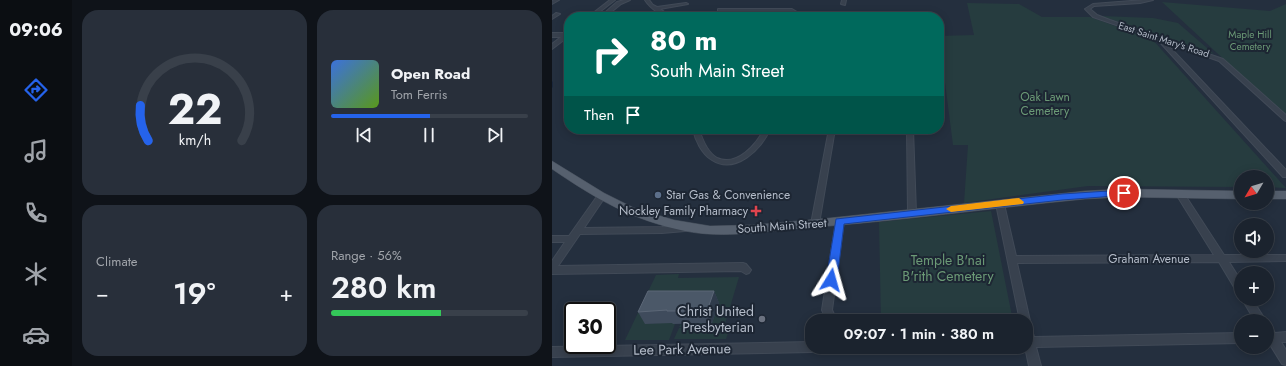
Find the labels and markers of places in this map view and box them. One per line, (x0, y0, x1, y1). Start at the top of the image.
pin (1107, 176, 1141, 210)
place label: Star Gas & Convenience (666, 186, 790, 204)
marker: Star Gas & Convenience (653, 190, 663, 200)
place label: Nockley Family Pharmacy (619, 202, 749, 220)
marker: Nockley Family Pharmacy (751, 206, 761, 216)
place label: Christ United Presbyterian (677, 301, 754, 337)
marker: Christ United Presbyterian (757, 314, 767, 324)

